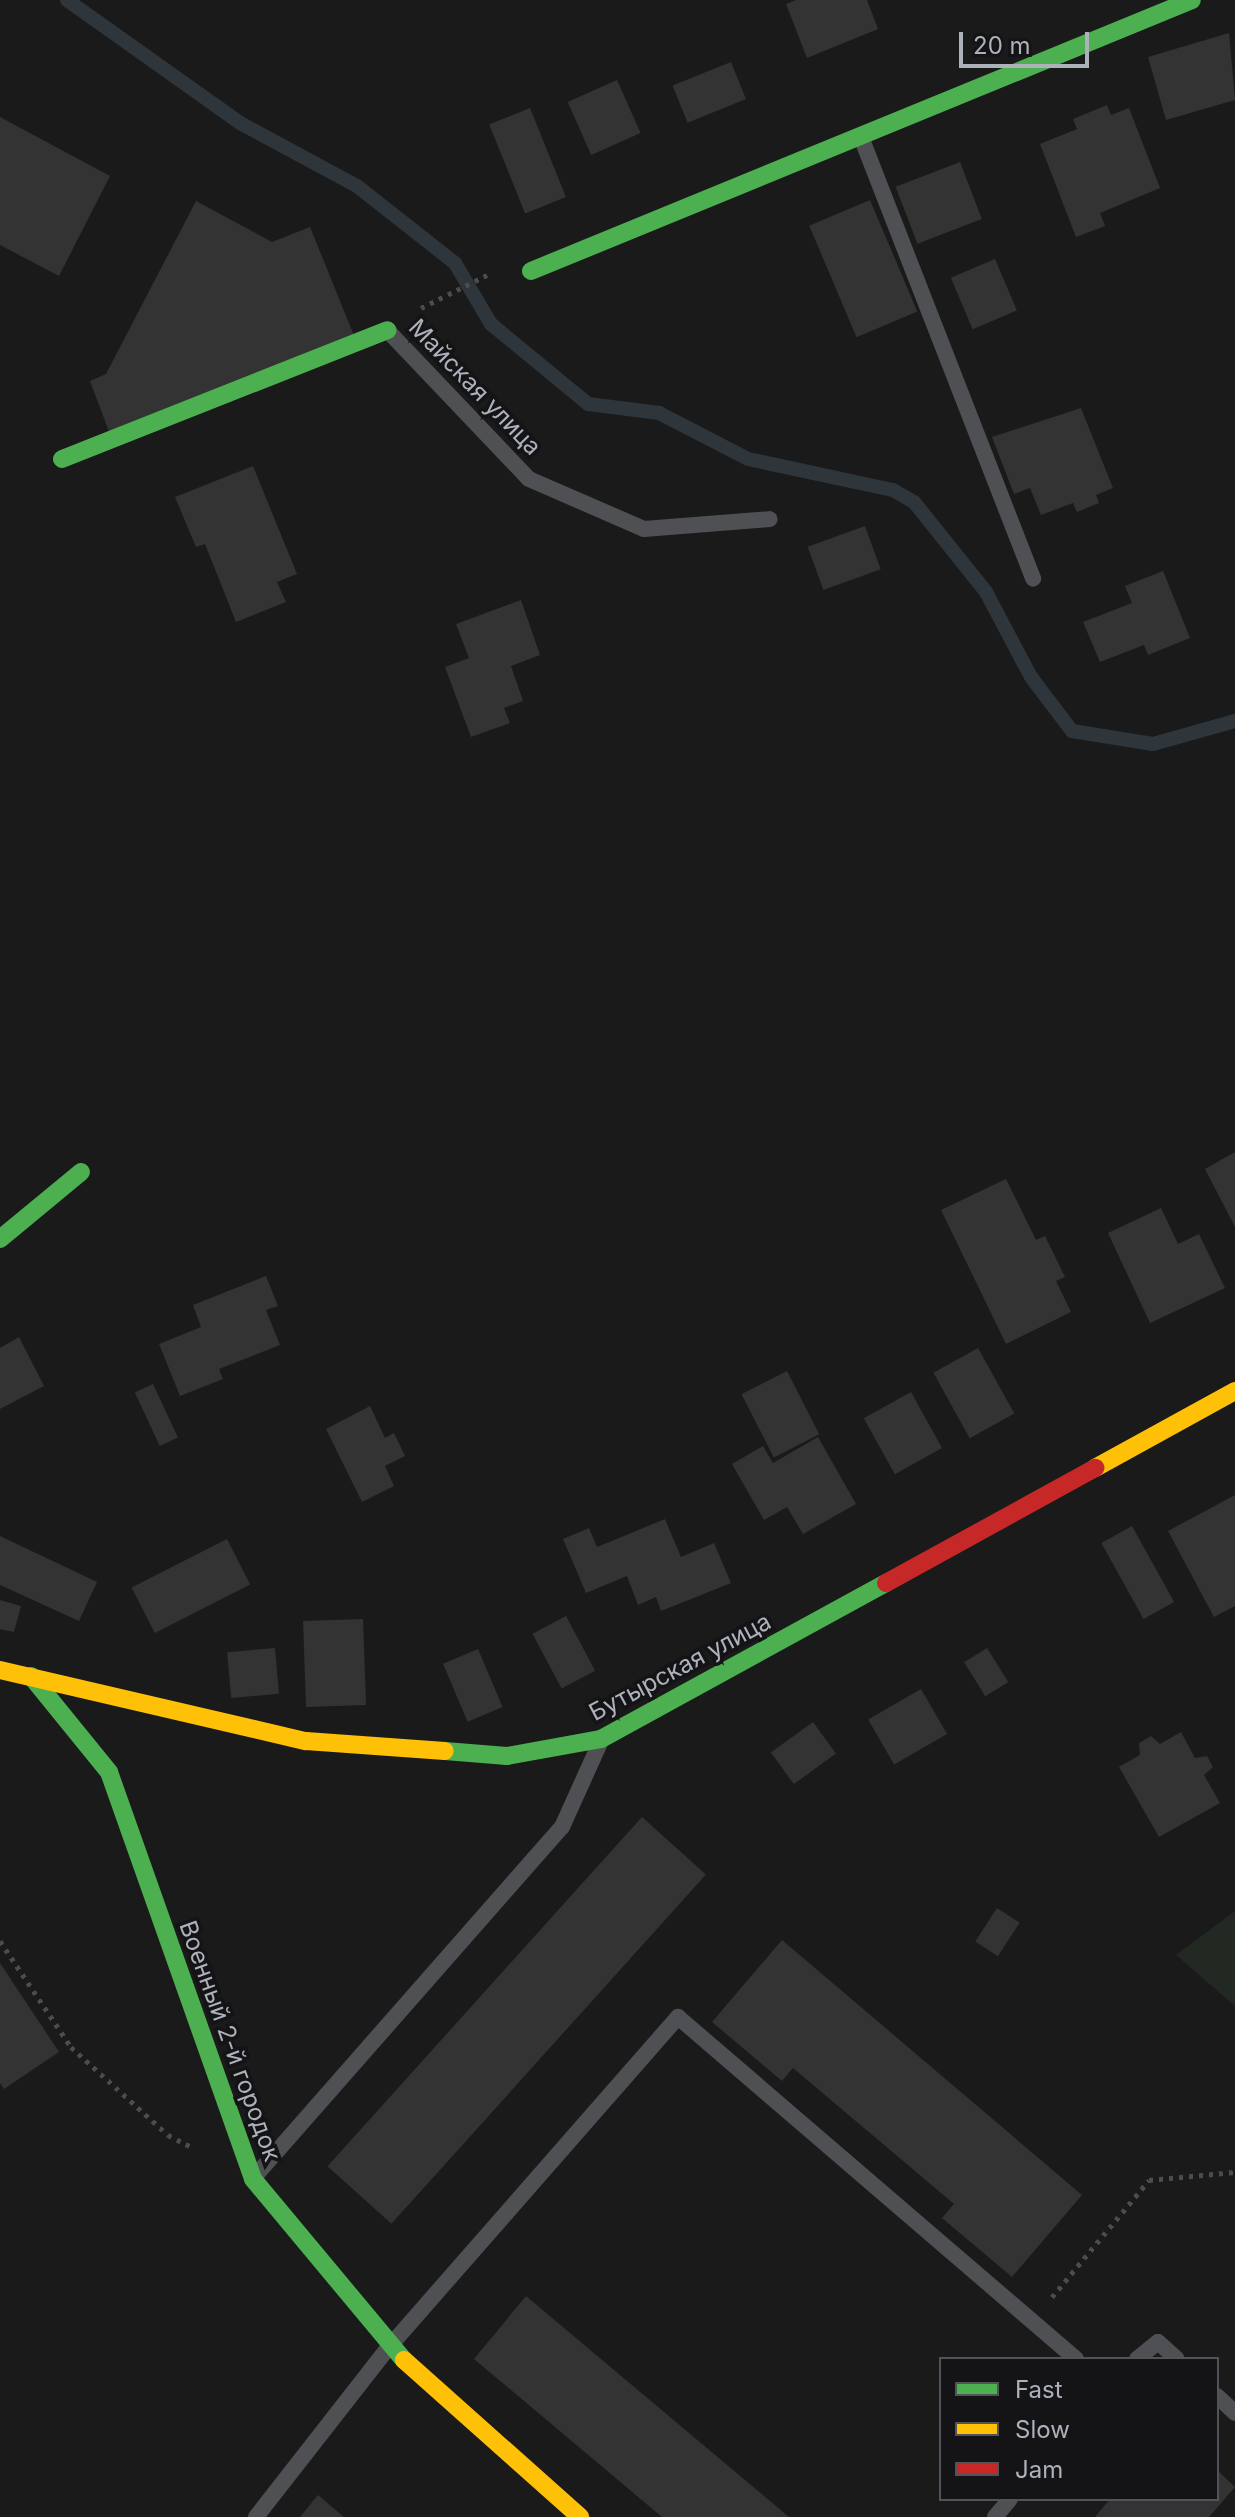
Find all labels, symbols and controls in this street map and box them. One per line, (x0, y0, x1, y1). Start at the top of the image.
scale bar (963, 16, 1093, 66)
text: 20 m (973, 31, 1031, 60)
street label: Майская улица (403, 313, 547, 461)
street label: Бутырская улица (584, 1607, 776, 1727)
street label: Военный 2-й городок (173, 1917, 287, 2165)
legend (939, 2357, 1219, 2501)
text: Fast (1015, 2375, 1063, 2404)
text: Slow (1015, 2415, 1070, 2444)
text: Jam (1015, 2455, 1063, 2484)

